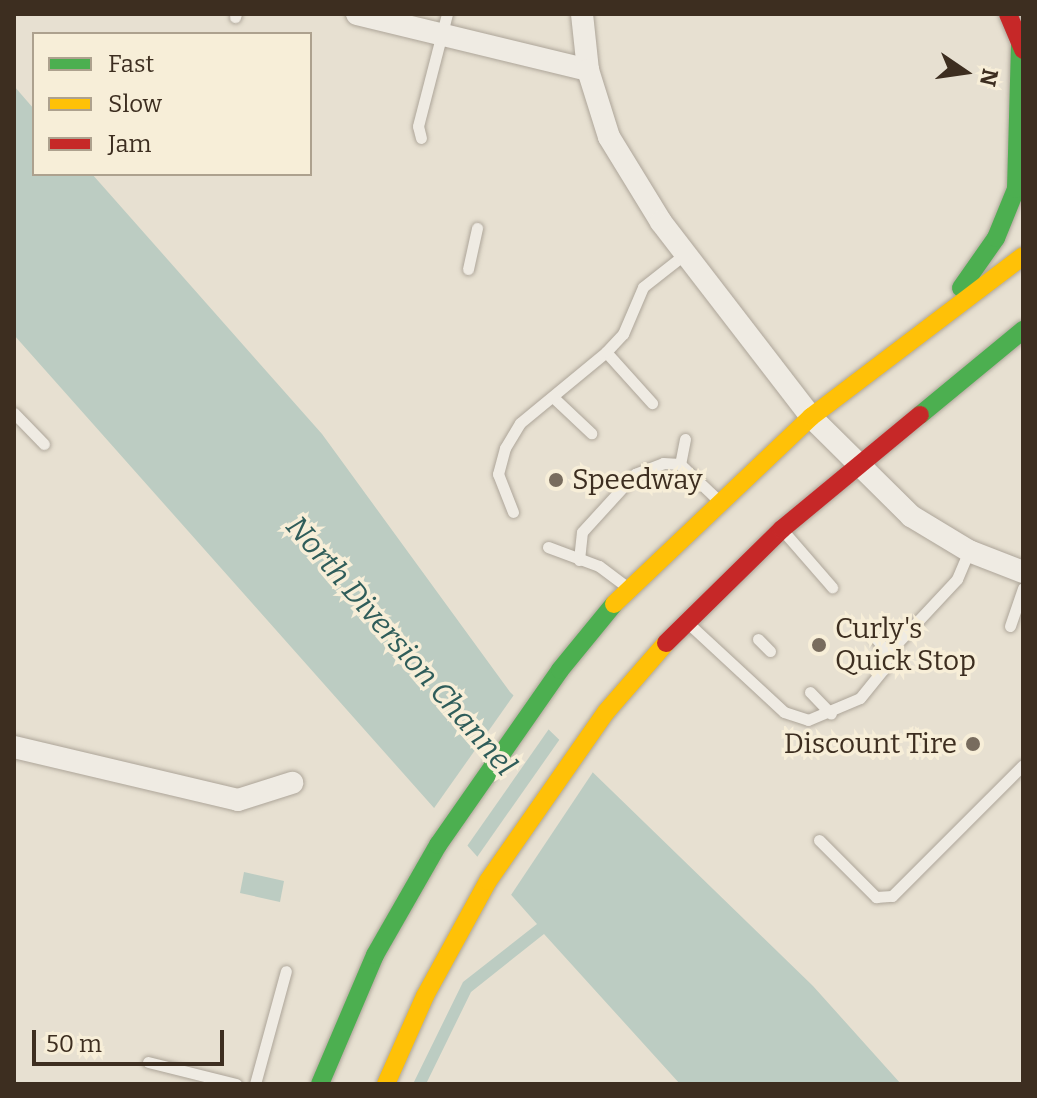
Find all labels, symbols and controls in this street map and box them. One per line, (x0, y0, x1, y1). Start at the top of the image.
legend (32, 32, 312, 176)
north arrow (925, 32, 1005, 112)
text: Fast (108, 50, 154, 78)
text: N (974, 66, 1004, 89)
text: Slow (108, 90, 162, 118)
text: Jam (108, 130, 151, 158)
place label: Speedway (572, 463, 702, 497)
marker: Speedway (547, 471, 565, 489)
water label: North Diversion Channel (279, 509, 523, 783)
place label: Curly's Quick Stop (835, 612, 976, 678)
marker: Curly's Quick Stop (810, 636, 828, 654)
place label: Discount Tire (784, 727, 957, 761)
marker: Discount Tire (964, 735, 982, 753)
scale bar (36, 1014, 228, 1064)
text: 50 m (46, 1030, 102, 1058)

